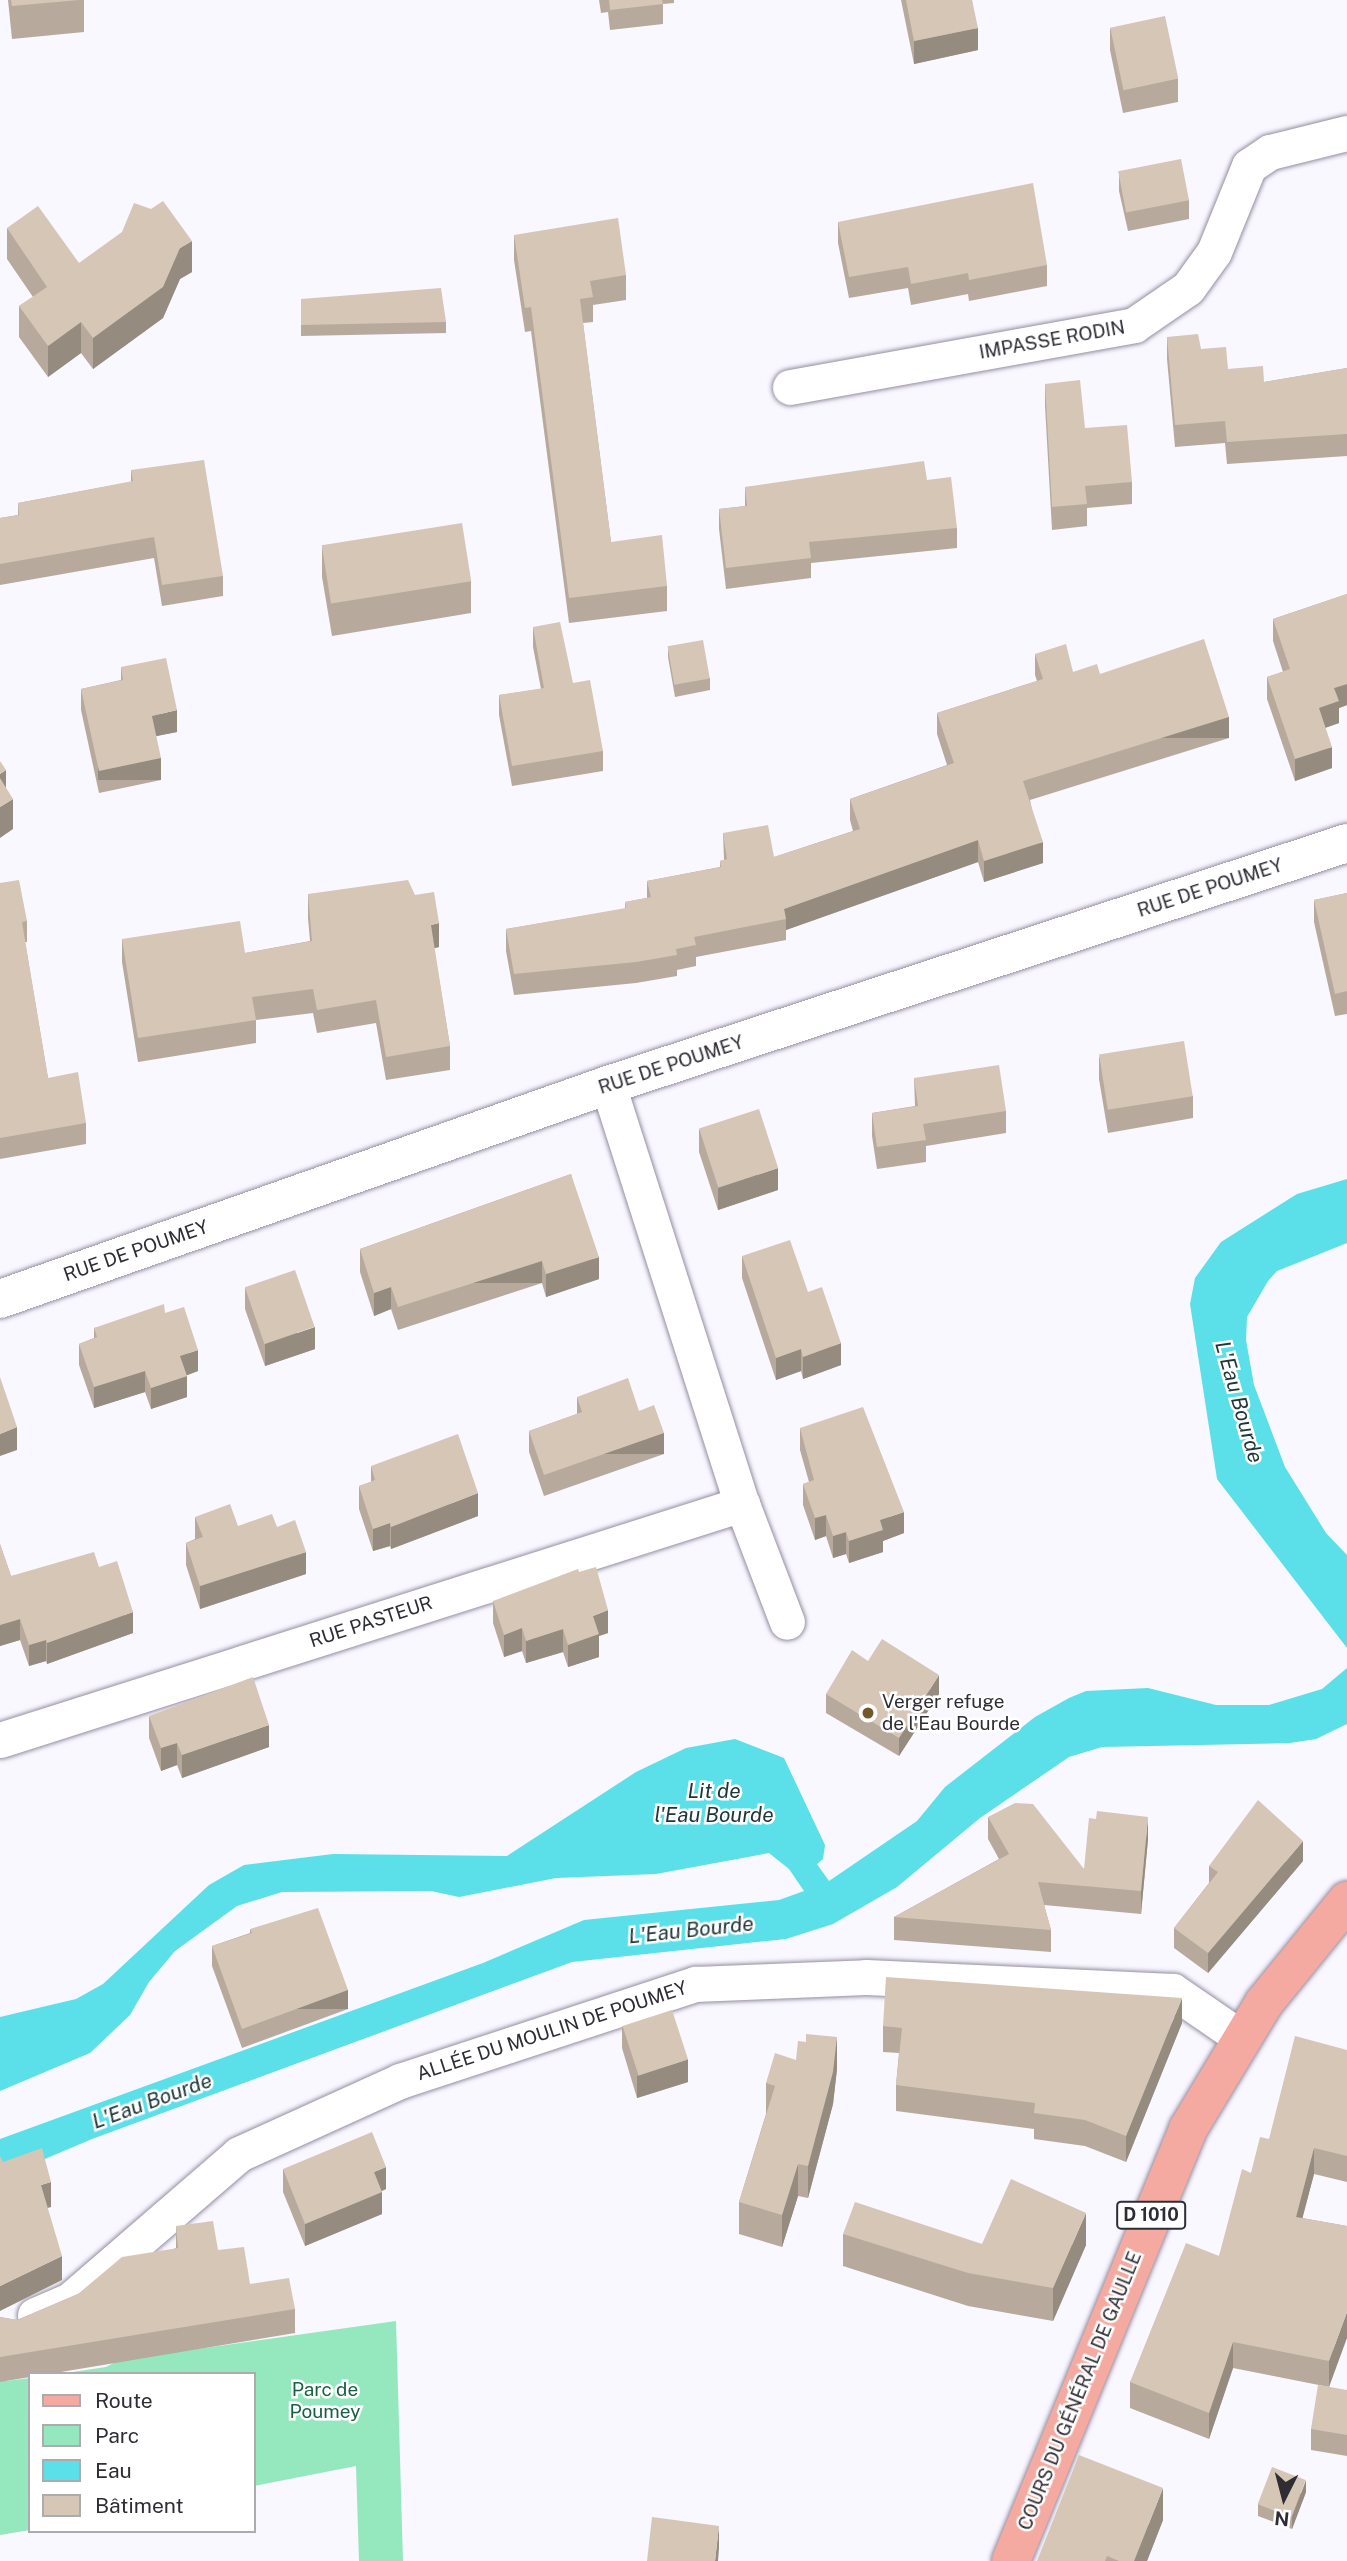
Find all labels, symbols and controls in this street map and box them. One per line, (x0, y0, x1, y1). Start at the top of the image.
street label: IMPASSE RODIN (977, 316, 1127, 364)
street label: RUE DE POUMEY (1134, 854, 1286, 922)
street label: RUE DE POUMEY (595, 1031, 747, 1099)
street label: RUE DE POUMEY (61, 1216, 211, 1286)
water label: L'Eau Bourde (1210, 1338, 1268, 1466)
street label: RUE PASTEUR (307, 1591, 435, 1653)
place label: Verger refuge de l'Eau Bourde (882, 1691, 1020, 1735)
marker: Verger refuge de l'Eau Bourde (860, 1705, 876, 1721)
water label: Lit de l'Eau Bourde (654, 1778, 774, 1828)
water label: L'Eau Bourde (627, 1911, 755, 1949)
street label: ALLÉE DU MOULIN DE POUMEY (414, 1976, 690, 2086)
water label: L'Eau Bourde (89, 2068, 215, 2134)
road number: D 1010 (1116, 2200, 1186, 2230)
street label: COURS DU GÉNÉRAL DE GAULLE (1014, 2248, 1146, 2534)
legend (28, 2372, 256, 2533)
park label: Parc de Poumey (289, 2379, 361, 2423)
text: Route (95, 2388, 153, 2413)
text: Parc (95, 2423, 139, 2448)
text: Eau (95, 2458, 132, 2483)
north arrow (1249, 2463, 1319, 2533)
text: Bâtiment (95, 2493, 184, 2518)
text: N (1273, 2507, 1290, 2531)

